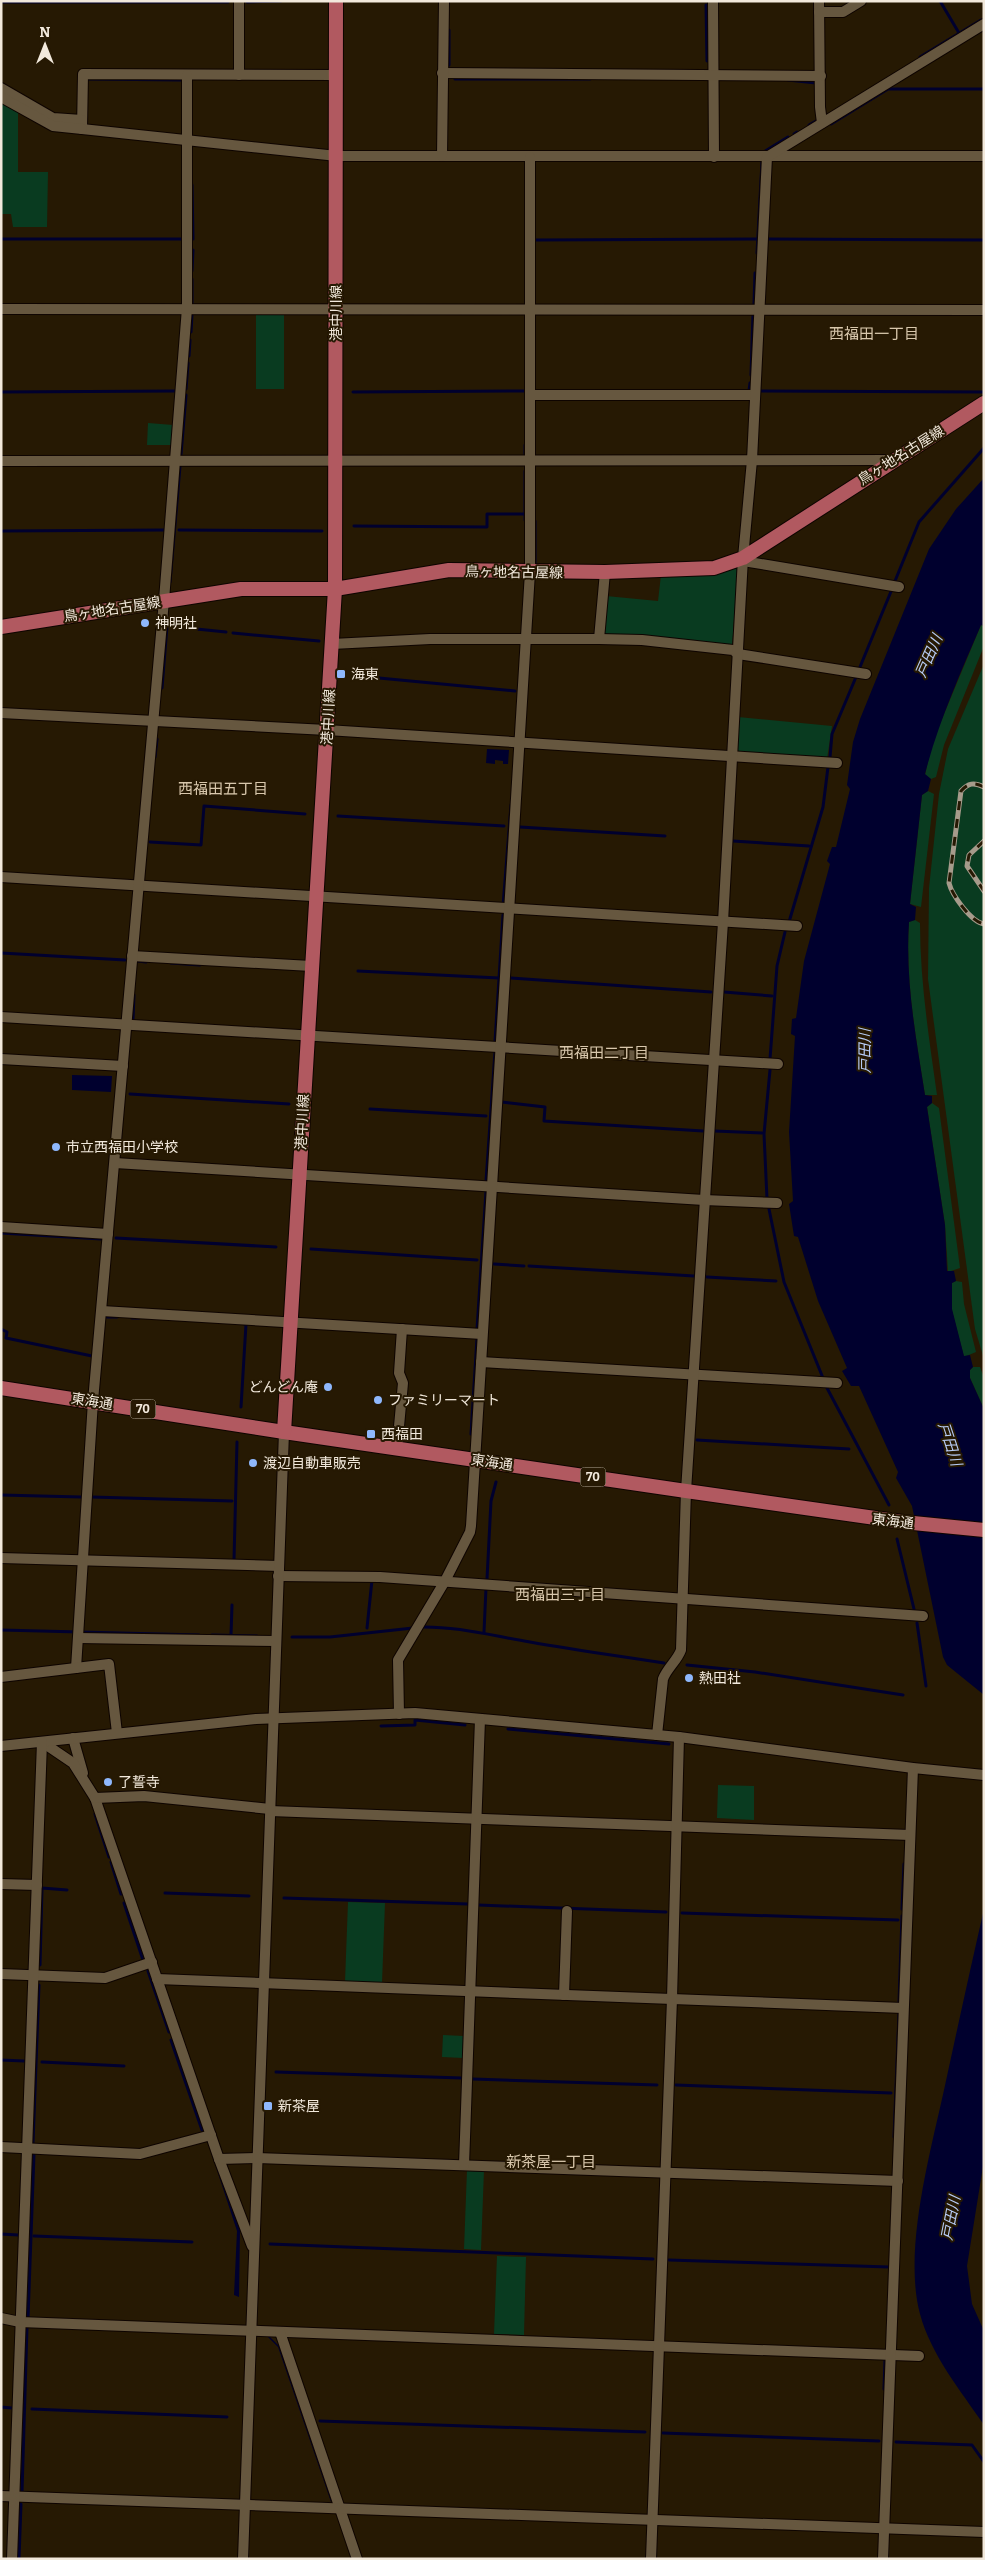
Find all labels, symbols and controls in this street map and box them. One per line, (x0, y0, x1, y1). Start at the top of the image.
north arrow (20, 20, 70, 70)
text: N (40, 24, 51, 41)
street label: 港中川線 (328, 285, 345, 341)
district label: 西福田一丁目 (829, 325, 919, 343)
street label: 鳥ヶ地名古屋線 (855, 422, 947, 489)
street label: 鳥ヶ地名古屋線 (465, 563, 563, 582)
street label: 鳥ヶ地名古屋線 (62, 593, 162, 626)
place label: 神明社 (155, 615, 197, 632)
marker: 神明社 (139, 617, 151, 629)
water label: 戸田川 (912, 630, 947, 680)
place label: 海東 (351, 666, 379, 683)
marker: 海東 (335, 668, 347, 680)
street label: 港中川線 (319, 689, 338, 745)
district label: 西福田五丁目 (178, 780, 268, 798)
water label: 戸田川 (856, 1027, 874, 1074)
district label: 西福田二丁目 (559, 1044, 649, 1062)
street label: 港中川線 (293, 1094, 312, 1150)
place label: 市立西福田小学校 (66, 1139, 178, 1156)
marker: 市立西福田小学校 (50, 1141, 62, 1153)
place label: どんどん庵 (248, 1379, 318, 1396)
marker: どんどん庵 (322, 1381, 334, 1393)
street label: 東海通 (70, 1390, 114, 1413)
place label: ファミリーマート (388, 1392, 500, 1409)
marker: ファミリーマート (372, 1394, 384, 1406)
road number: 70 (130, 1400, 156, 1418)
water label: 戸田川 (934, 1420, 966, 1470)
place label: 西福田 (381, 1426, 423, 1443)
marker: 西福田 (365, 1428, 377, 1440)
street label: 東海通 (470, 1451, 514, 1474)
place label: 渡辺自動車販売 (263, 1455, 361, 1472)
marker: 渡辺自動車販売 (247, 1457, 259, 1469)
road number: 70 (580, 1468, 606, 1486)
street label: 東海通 (871, 1511, 915, 1532)
district label: 西福田三丁目 (515, 1586, 605, 1604)
place label: 熱田社 (699, 1670, 741, 1687)
marker: 熱田社 (683, 1672, 695, 1684)
place label: 了誓寺 (118, 1774, 160, 1791)
marker: 了誓寺 (102, 1776, 114, 1788)
place label: 新茶屋 (278, 2098, 320, 2115)
marker: 新茶屋 (262, 2100, 274, 2112)
district label: 新茶屋一丁目 (506, 2153, 596, 2171)
water label: 戸田川 (938, 2192, 965, 2242)

